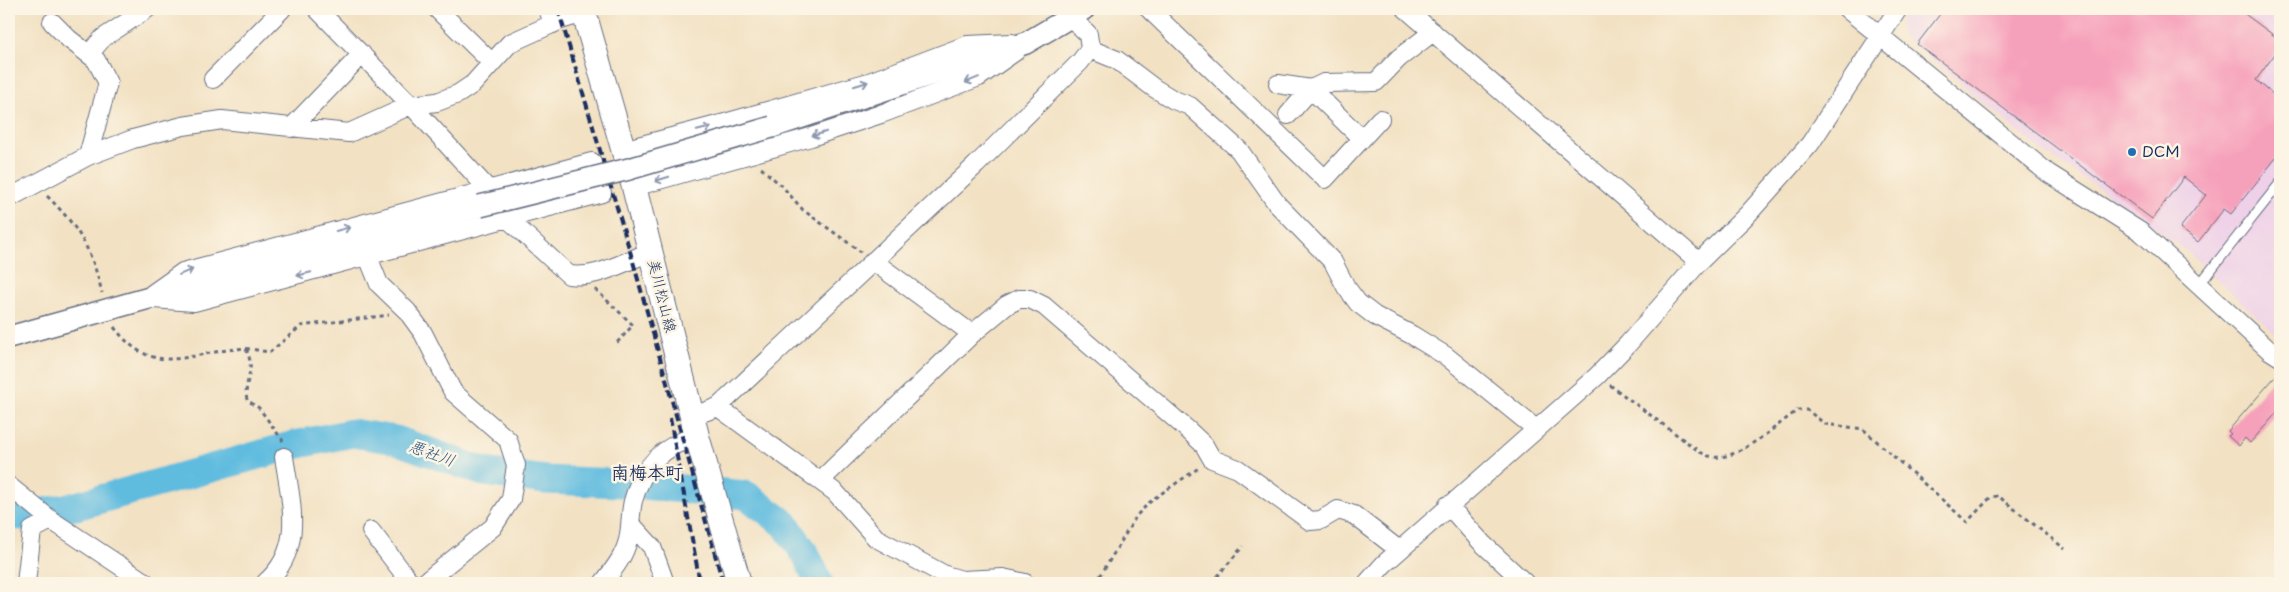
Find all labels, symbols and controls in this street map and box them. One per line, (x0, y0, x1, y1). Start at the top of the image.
one-way arrow (965, 75, 980, 85)
one-way arrow (852, 79, 868, 89)
one-way arrow (696, 124, 712, 133)
one-way arrow (811, 130, 827, 140)
place label: DCM (2142, 139, 2180, 162)
marker: DCM (2126, 146, 2138, 158)
one-way arrow (655, 174, 671, 184)
one-way arrow (334, 224, 350, 233)
street label: 美川松山線 (643, 256, 684, 335)
one-way arrow (178, 267, 193, 277)
one-way arrow (297, 270, 313, 279)
water label: 悪社川 (406, 433, 459, 472)
district label: 南梅本町 (611, 458, 683, 485)

